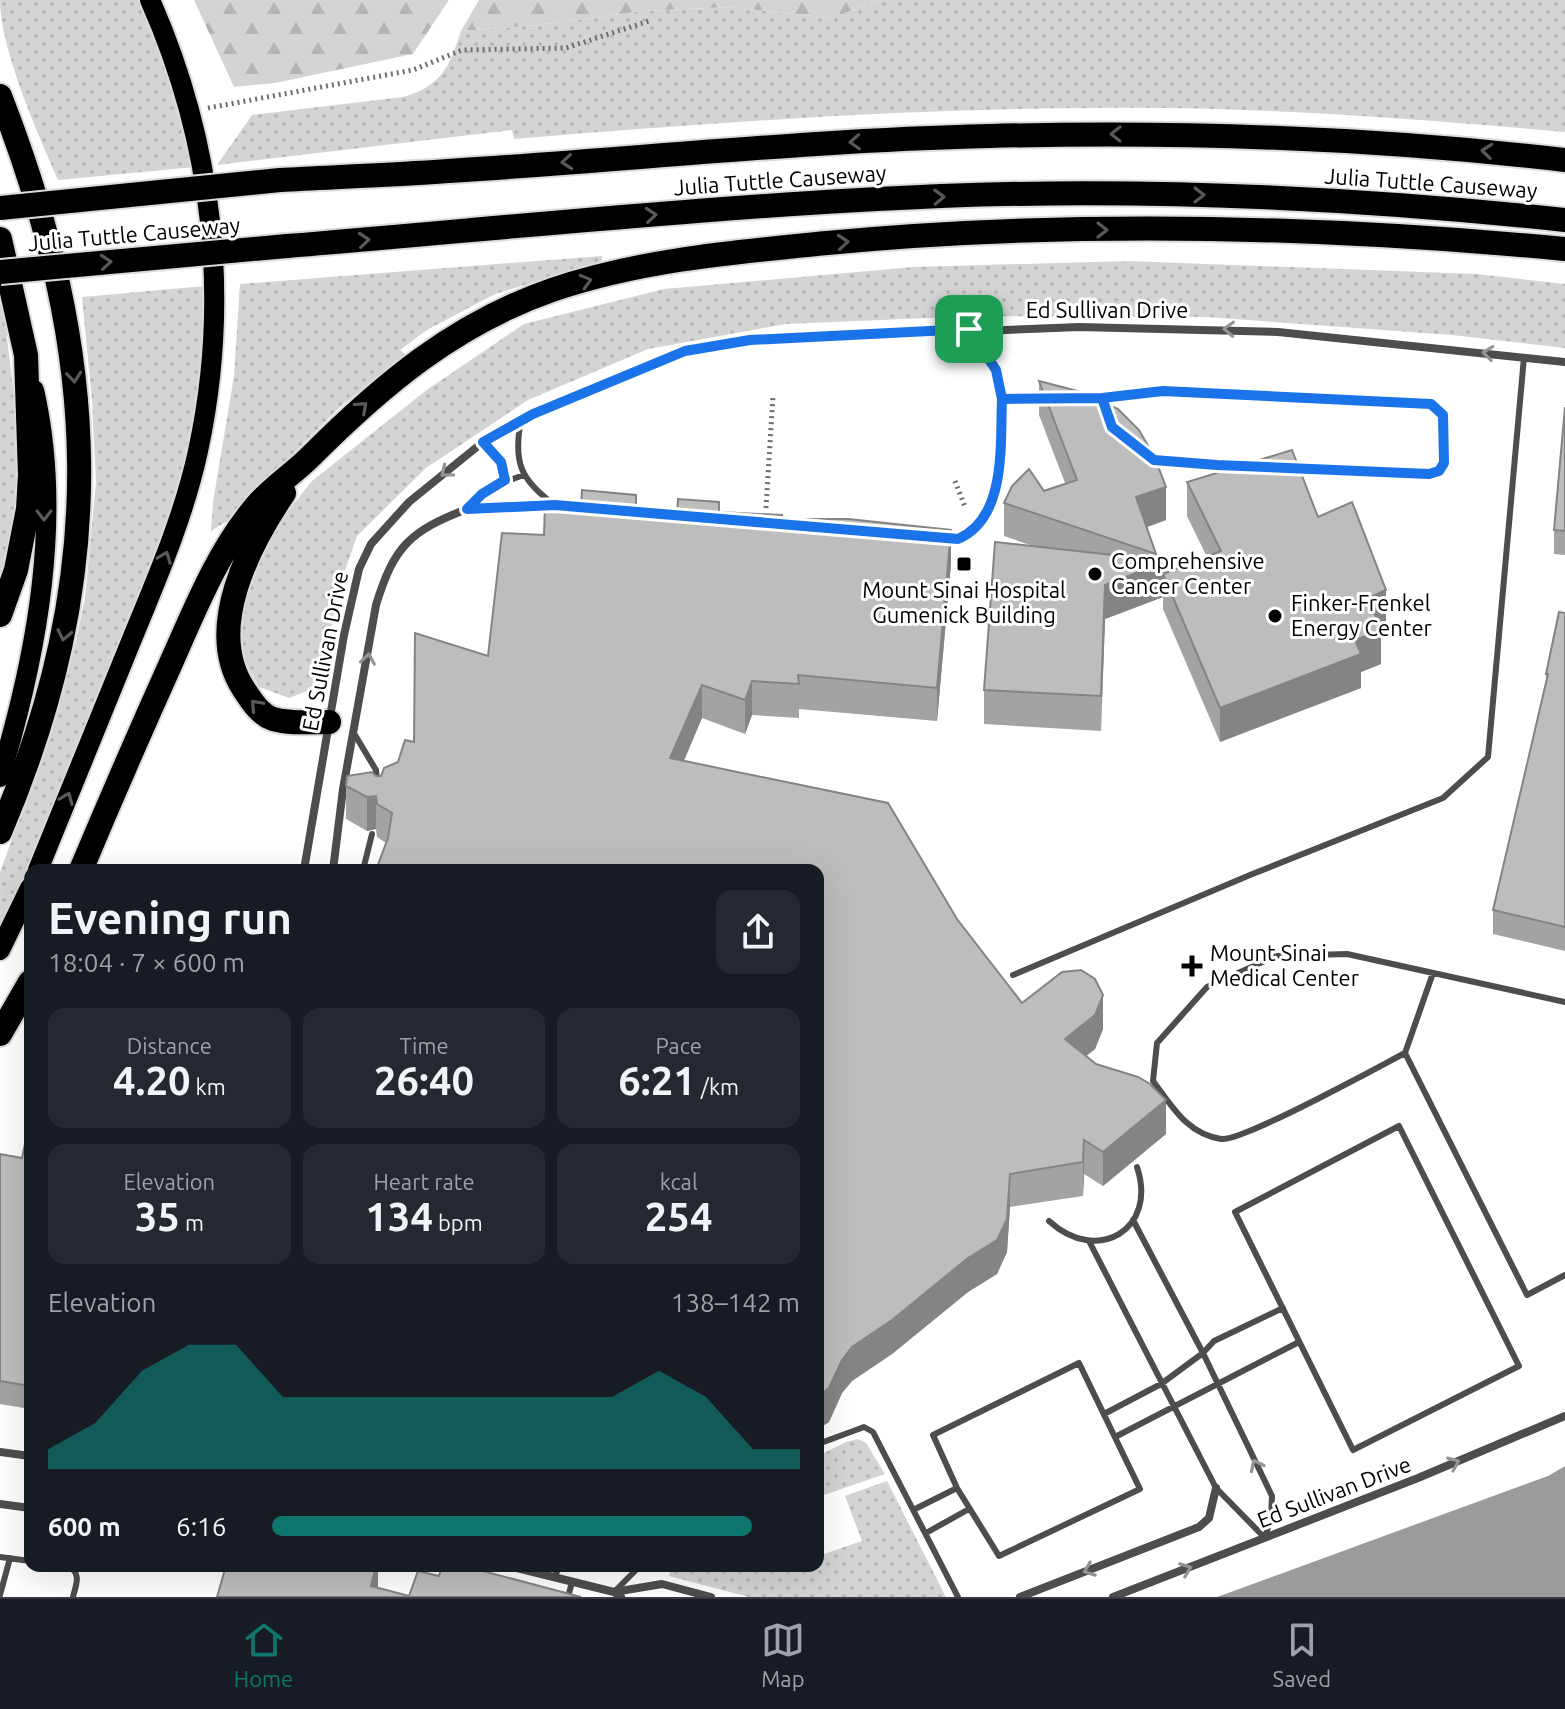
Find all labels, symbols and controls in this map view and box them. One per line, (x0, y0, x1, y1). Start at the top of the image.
one-way arrow (1109, 125, 1122, 143)
one-way arrow (848, 133, 861, 150)
one-way arrow (1481, 143, 1494, 160)
one-way arrow (560, 153, 573, 170)
street label: Julia Tuttle Causeway (673, 160, 888, 199)
street label: Julia Tuttle Causeway (1324, 163, 1539, 202)
one-way arrow (1193, 187, 1206, 204)
one-way arrow (933, 188, 946, 205)
one-way arrow (645, 207, 658, 224)
street label: Julia Tuttle Causeway (27, 212, 242, 255)
one-way arrow (1096, 221, 1109, 239)
one-way arrow (358, 231, 371, 248)
one-way arrow (837, 233, 850, 250)
one-way arrow (100, 254, 113, 271)
one-way arrow (578, 273, 592, 290)
pin (935, 295, 1003, 363)
street label: Ed Sullivan Drive (1026, 297, 1188, 322)
icon: arrive (947, 307, 991, 351)
one-way arrow (1222, 321, 1235, 338)
one-way arrow (1481, 345, 1494, 362)
one-way arrow (65, 370, 82, 383)
one-way arrow (352, 402, 367, 416)
one-way arrow (441, 462, 455, 477)
one-way arrow (35, 509, 53, 522)
place label: Comprehensive Cancer Center (1111, 548, 1265, 598)
one-way arrow (155, 551, 172, 565)
marker: Mount Sinai Hospital Gumenick Building (955, 555, 973, 573)
marker: Comprehensive Cancer Center (1086, 565, 1104, 583)
street label: Ed Sullivan Drive (297, 569, 352, 733)
place label: Mount Sinai Hospital Gumenick Building (862, 577, 1066, 627)
place label: Finker-Frenkel Energy Center (1291, 590, 1433, 640)
marker: Finker-Frenkel Energy Center (1266, 607, 1284, 625)
one-way arrow (56, 628, 73, 641)
one-way arrow (358, 652, 375, 665)
one-way arrow (252, 699, 266, 714)
one-way arrow (58, 792, 74, 806)
button: share (716, 890, 800, 974)
text: Evening run (48, 893, 292, 942)
place label: Mount Sinai Medical Center (1210, 940, 1360, 990)
text: 18:04 · 7 × 600 m (48, 948, 245, 977)
marker: Mount Sinai Medical Center (1181, 955, 1203, 977)
text: Distance (127, 1033, 212, 1058)
text: Time (399, 1033, 449, 1058)
text: Pace (655, 1033, 702, 1058)
text: 4.20 (113, 1058, 191, 1103)
text: 26:40 (374, 1058, 474, 1103)
text: 6:21 (618, 1058, 696, 1103)
text: km (191, 1074, 226, 1099)
text: /km (696, 1074, 739, 1099)
text: Elevation (123, 1169, 215, 1194)
text: Heart rate (373, 1169, 475, 1194)
text: kcal (660, 1169, 698, 1194)
text: 35 (135, 1194, 180, 1239)
text: 134 (365, 1194, 433, 1239)
text: 254 (645, 1194, 713, 1239)
text: m (180, 1210, 204, 1235)
text: bpm (433, 1210, 483, 1235)
text: Elevation (48, 1288, 156, 1317)
text: 138–142 m (671, 1288, 800, 1317)
street label: Ed Sullivan Drive (1253, 1451, 1414, 1532)
one-way arrow (1446, 1457, 1460, 1473)
one-way arrow (1250, 1458, 1266, 1473)
text: 600 m (48, 1512, 121, 1541)
text: 6:16 (176, 1512, 226, 1541)
one-way arrow (1083, 1560, 1097, 1577)
one-way arrow (1178, 1562, 1192, 1579)
tab: Home (234, 1618, 293, 1691)
tab: Map (761, 1618, 805, 1691)
tab: Saved (1273, 1618, 1331, 1691)

